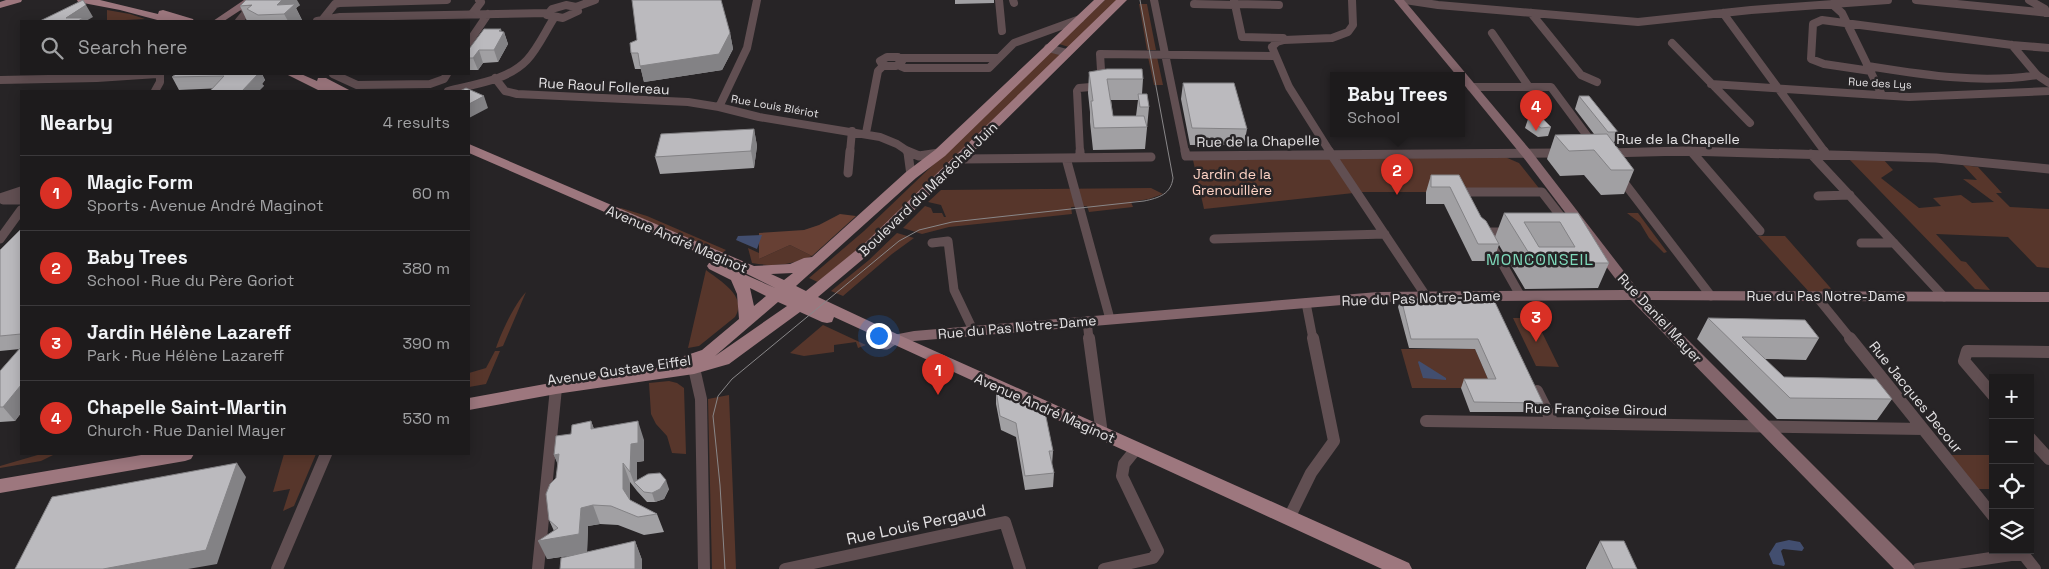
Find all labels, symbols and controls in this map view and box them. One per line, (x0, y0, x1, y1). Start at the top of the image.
search box (20, 20, 470, 75)
icon: search (38, 34, 66, 62)
text: Search here (78, 35, 188, 60)
popup (1330, 72, 1465, 137)
street label: Rue Raoul Follereau (538, 74, 670, 98)
street label: Rue des Lys (1848, 74, 1912, 92)
text: Baby Trees (1347, 82, 1448, 107)
pin: 4 (1520, 90, 1552, 131)
street label: Rue Louis Blériot (730, 91, 820, 121)
text: School (1347, 107, 1400, 128)
text: Nearby (40, 109, 113, 136)
text: 4 results (383, 112, 450, 133)
street label: Boulevard du Maréchal Juin (855, 118, 1001, 260)
street label: Rue de la Chapelle (1616, 130, 1740, 148)
street label: Rue de la Chapelle (1196, 131, 1320, 151)
pin: 2 (1381, 154, 1413, 195)
park label: Jardin de la Grenouillère (1192, 165, 1272, 199)
text: Magic Form (87, 170, 193, 195)
text: 1 (52, 183, 60, 204)
text: 60 m (412, 183, 450, 204)
text: Sports · Avenue André Maginot (87, 195, 324, 216)
street label: Avenue André Maginot (604, 201, 750, 277)
text: Baby Trees (87, 245, 188, 270)
district label: MONCONSEIL (1486, 249, 1594, 270)
text: 2 (51, 258, 61, 279)
text: 380 m (402, 258, 450, 279)
street label: Rue Daniel Mayer (1614, 269, 1706, 367)
text: School · Rue du Père Goriot (87, 270, 294, 291)
street label: Rue du Pas Notre-Dame (1341, 286, 1501, 310)
street label: Rue du Pas Notre-Dame (1746, 287, 1906, 305)
pin: 3 (1520, 301, 1552, 342)
street label: Rue du Pas Notre-Dame (937, 311, 1097, 343)
text: Jardin Hélène Lazareff (87, 320, 291, 345)
your location (866, 323, 892, 349)
text: 3 (51, 333, 61, 354)
text: 390 m (402, 333, 450, 354)
street label: Rue Jacques Decour (1865, 337, 1967, 457)
text: Park · Rue Hélène Lazareff (87, 345, 284, 366)
street label: Avenue Gustave Eiffel (546, 351, 692, 389)
pin: 1 (922, 354, 954, 395)
street label: Avenue André Maginot (972, 369, 1118, 447)
map controls (1989, 374, 2034, 554)
button: + (1989, 374, 2034, 419)
text: Chapelle Saint-Martin (87, 395, 287, 420)
street label: Rue Françoise Giroud (1525, 399, 1667, 419)
text: 4 (51, 408, 61, 429)
text: 530 m (403, 408, 450, 429)
button: − (1989, 419, 2034, 464)
text: Church · Rue Daniel Mayer (87, 420, 286, 441)
button: locate (1989, 464, 2034, 509)
street label: Rue Louis Pergaud (844, 499, 988, 550)
button: layers (1989, 509, 2034, 554)

